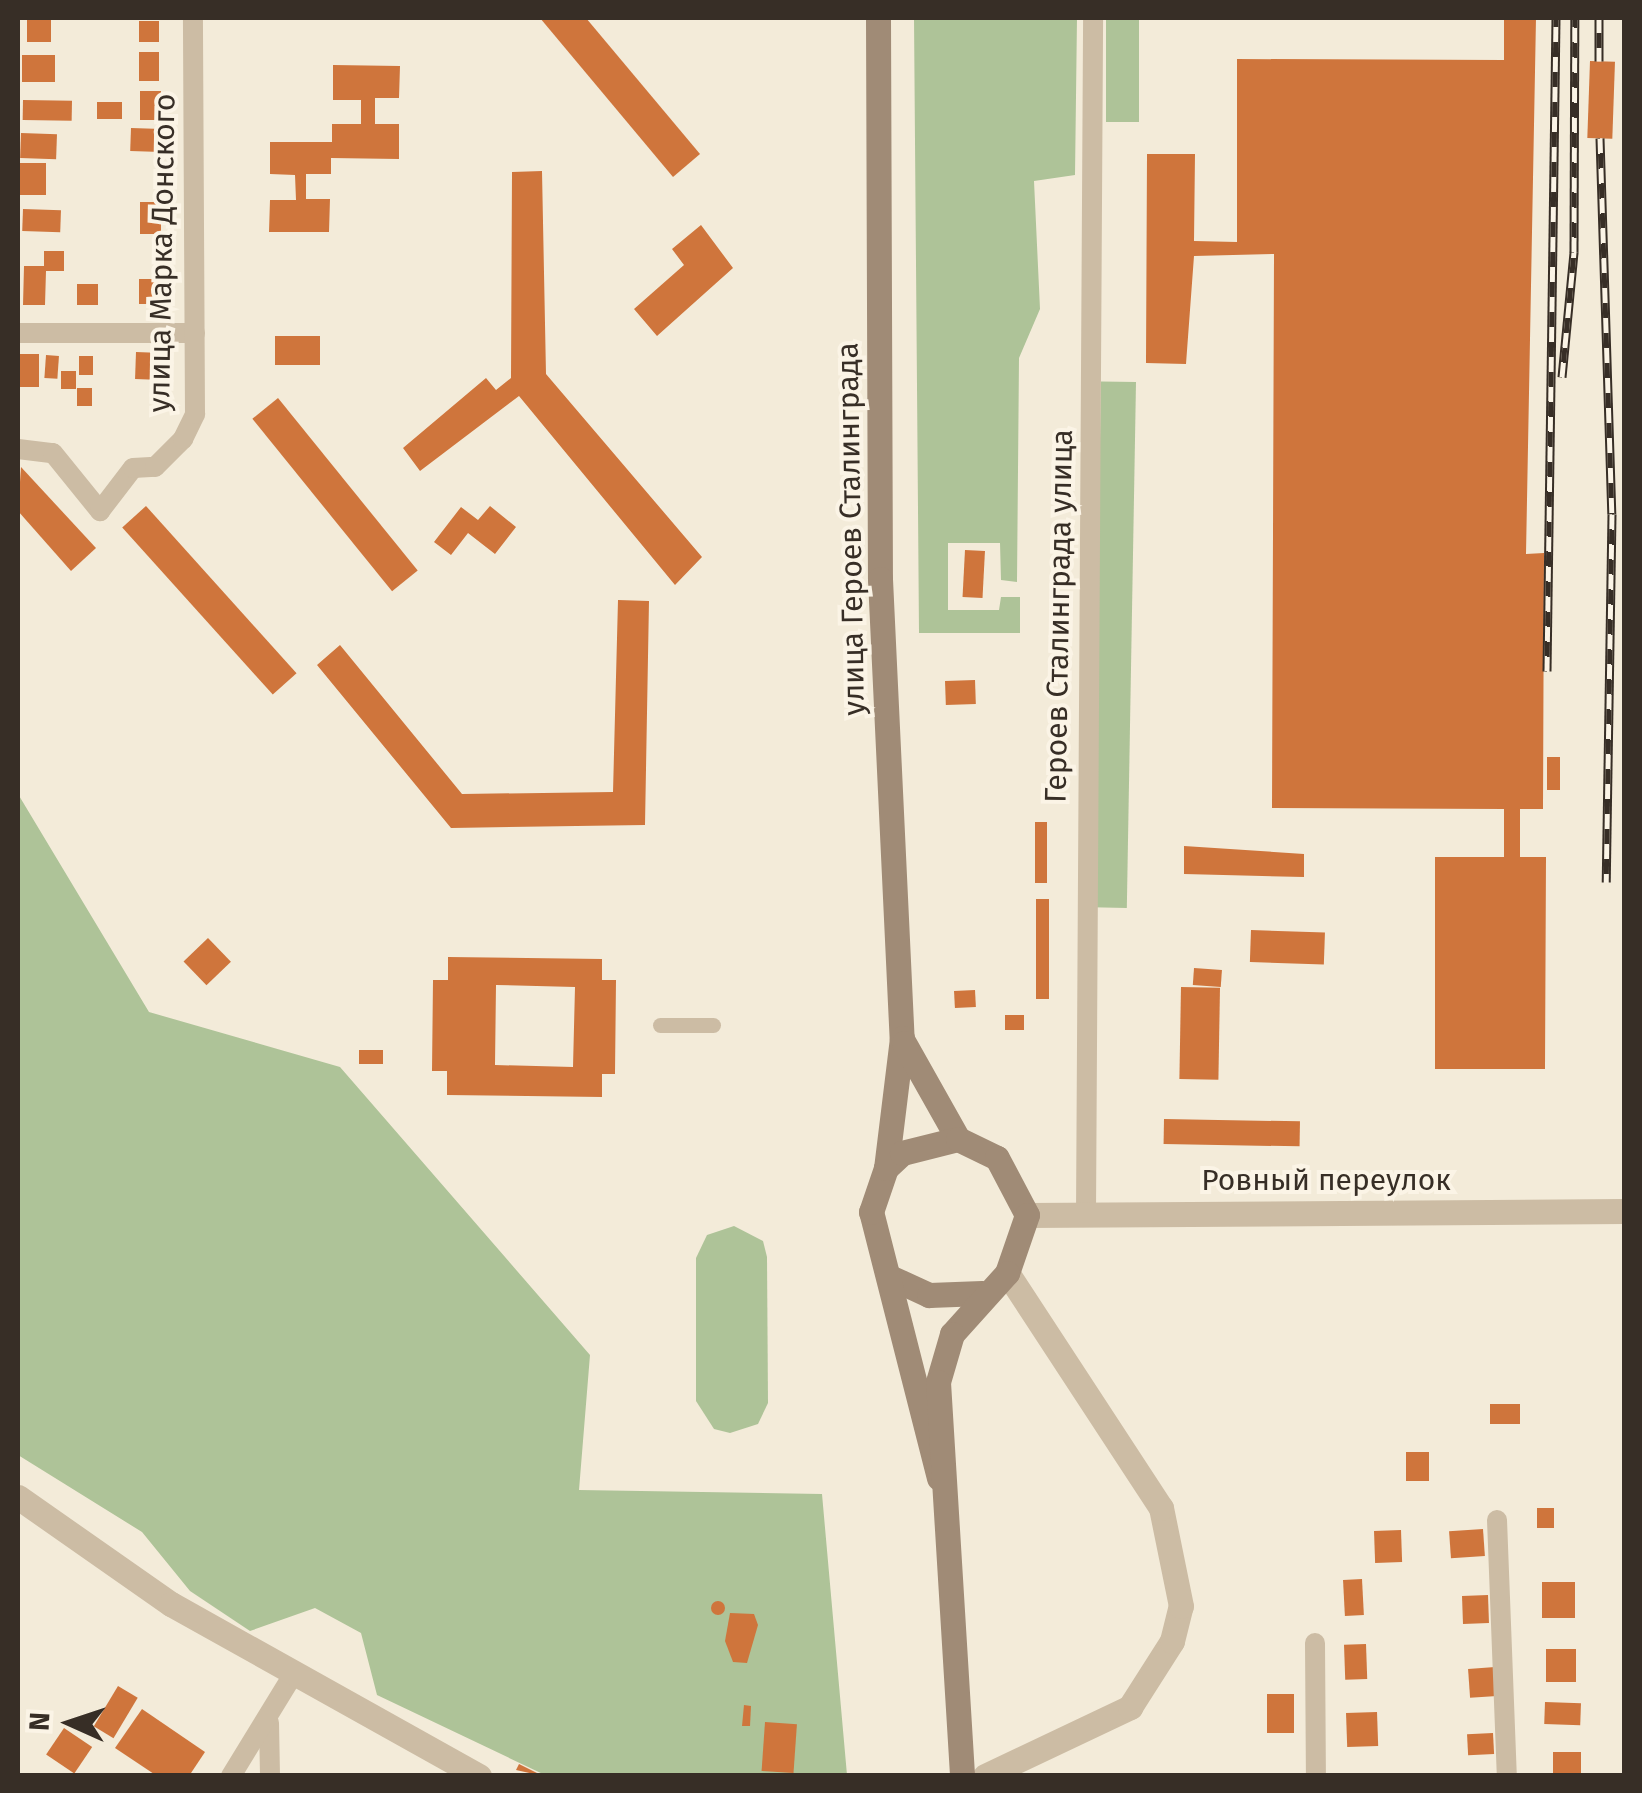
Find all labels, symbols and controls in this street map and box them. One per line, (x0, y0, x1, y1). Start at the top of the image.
street label: улица Марка Донского (141, 93, 183, 413)
street label: улица Героев Сталинграда (830, 342, 872, 716)
street label: Героев Сталинграда улица (1038, 429, 1080, 803)
street label: Ровный переулок (1201, 1162, 1451, 1198)
north arrow (20, 1673, 120, 1773)
text: N (23, 1711, 57, 1732)

